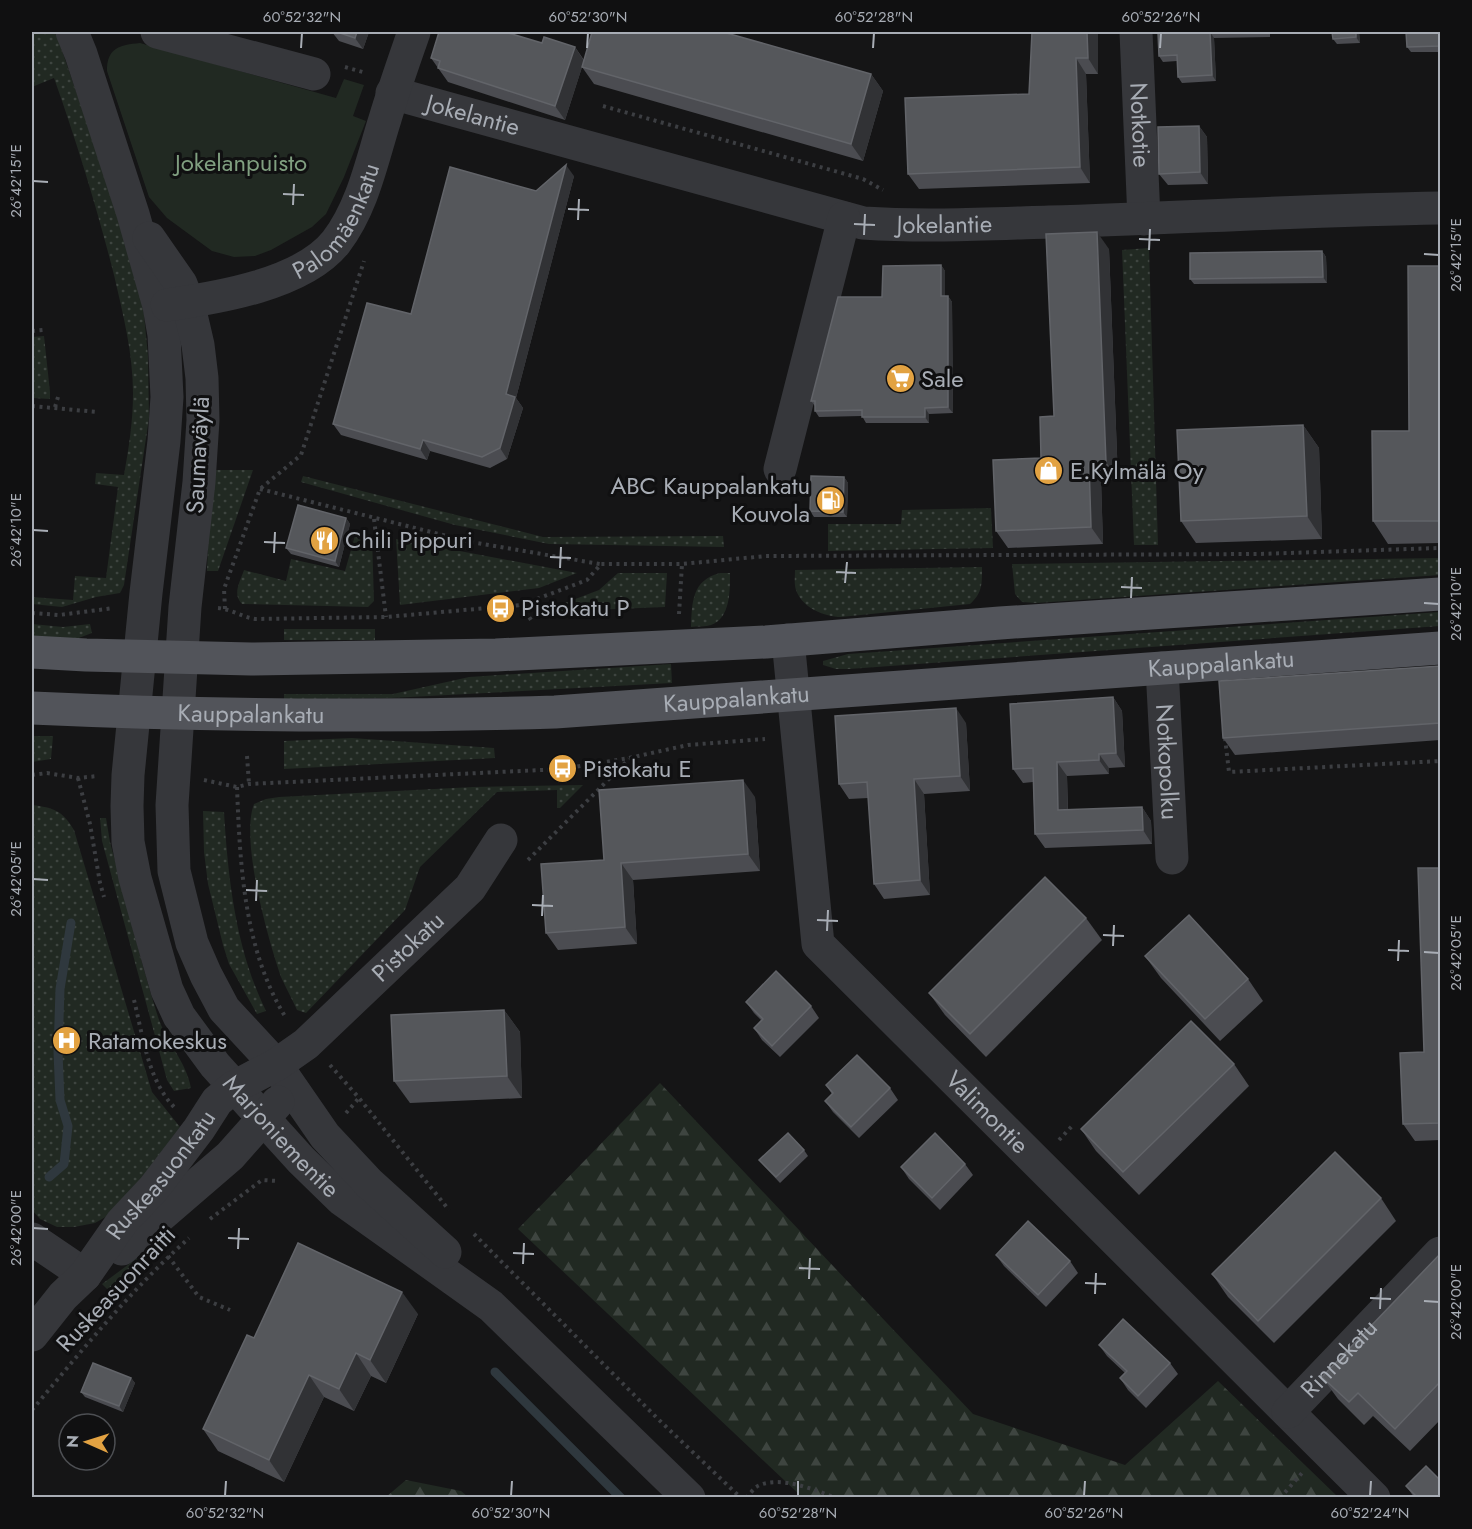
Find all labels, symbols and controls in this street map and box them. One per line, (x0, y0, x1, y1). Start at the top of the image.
text: 60°52'32"N (263, 6, 341, 28)
text: 60°52'30"N (549, 6, 627, 28)
text: 60°52'28"N (835, 6, 913, 28)
text: 60°52'26"N (1122, 6, 1200, 28)
street label: Notkotie (1121, 82, 1160, 168)
street label: Jokelantie (420, 84, 524, 144)
text: 26°42'15"E (5, 144, 27, 218)
park label: Jokelanpuisto (172, 145, 307, 180)
street label: Palomäenkatu (286, 159, 388, 288)
street label: Jokelantie (893, 206, 993, 242)
text: 26°42'15"E (1445, 218, 1467, 292)
place label: Sale (921, 361, 964, 396)
supermarket icon: Sale (884, 363, 916, 395)
street label: Saumaväylä (177, 396, 218, 514)
place label: E.Kylmälä Oy (1070, 453, 1204, 488)
shop icon: E.Kylmälä Oy (1033, 455, 1065, 487)
place label: ABC Kauppalankatu Kouvola (610, 468, 810, 531)
fuel station icon: ABC Kauppalankatu Kouvola (815, 484, 847, 516)
text: 26°42'10"E (5, 493, 27, 567)
place label: Chili Pippuri (345, 522, 473, 557)
restaurant icon: Chili Pippuri (308, 524, 340, 556)
text: 26°42'10"E (1445, 567, 1467, 641)
place label: Pistokatu P (521, 590, 630, 625)
bus stop icon: Pistokatu P (484, 592, 516, 624)
street label: Kauppalankatu (1147, 641, 1296, 686)
street label: Kauppalankatu (662, 676, 811, 721)
street label: Kauppalankatu (177, 695, 324, 732)
street label: Notkopolku (1147, 703, 1188, 821)
place label: Pistokatu E (583, 751, 692, 786)
bus stop icon: Pistokatu E (546, 753, 578, 785)
text: 26°42'05"E (5, 841, 27, 917)
street label: Pistokatu (364, 903, 452, 990)
text: 26°42'05"E (1445, 915, 1467, 991)
place label: Ratamokeskus (88, 1023, 227, 1058)
hospital icon: Ratamokeskus (51, 1025, 83, 1057)
street label: Valimontie (938, 1062, 1037, 1162)
street label: Marjoniementie (215, 1067, 348, 1206)
street label: Ruskeasuonkatu (97, 1103, 224, 1247)
text: 26°42'00"E (5, 1190, 27, 1266)
street label: Ruskeasuonraitti (48, 1218, 184, 1360)
text: 26°42'00"E (1445, 1264, 1467, 1340)
street label: Rinnekatu (1292, 1311, 1385, 1406)
north arrow (57, 1412, 117, 1472)
text: N (61, 1434, 84, 1448)
text: 60°52'32"N (186, 1502, 264, 1524)
text: 60°52'30"N (472, 1502, 550, 1524)
text: 60°52'28"N (759, 1502, 837, 1524)
text: 60°52'26"N (1045, 1502, 1123, 1524)
text: 60°52'24"N (1331, 1502, 1409, 1524)

